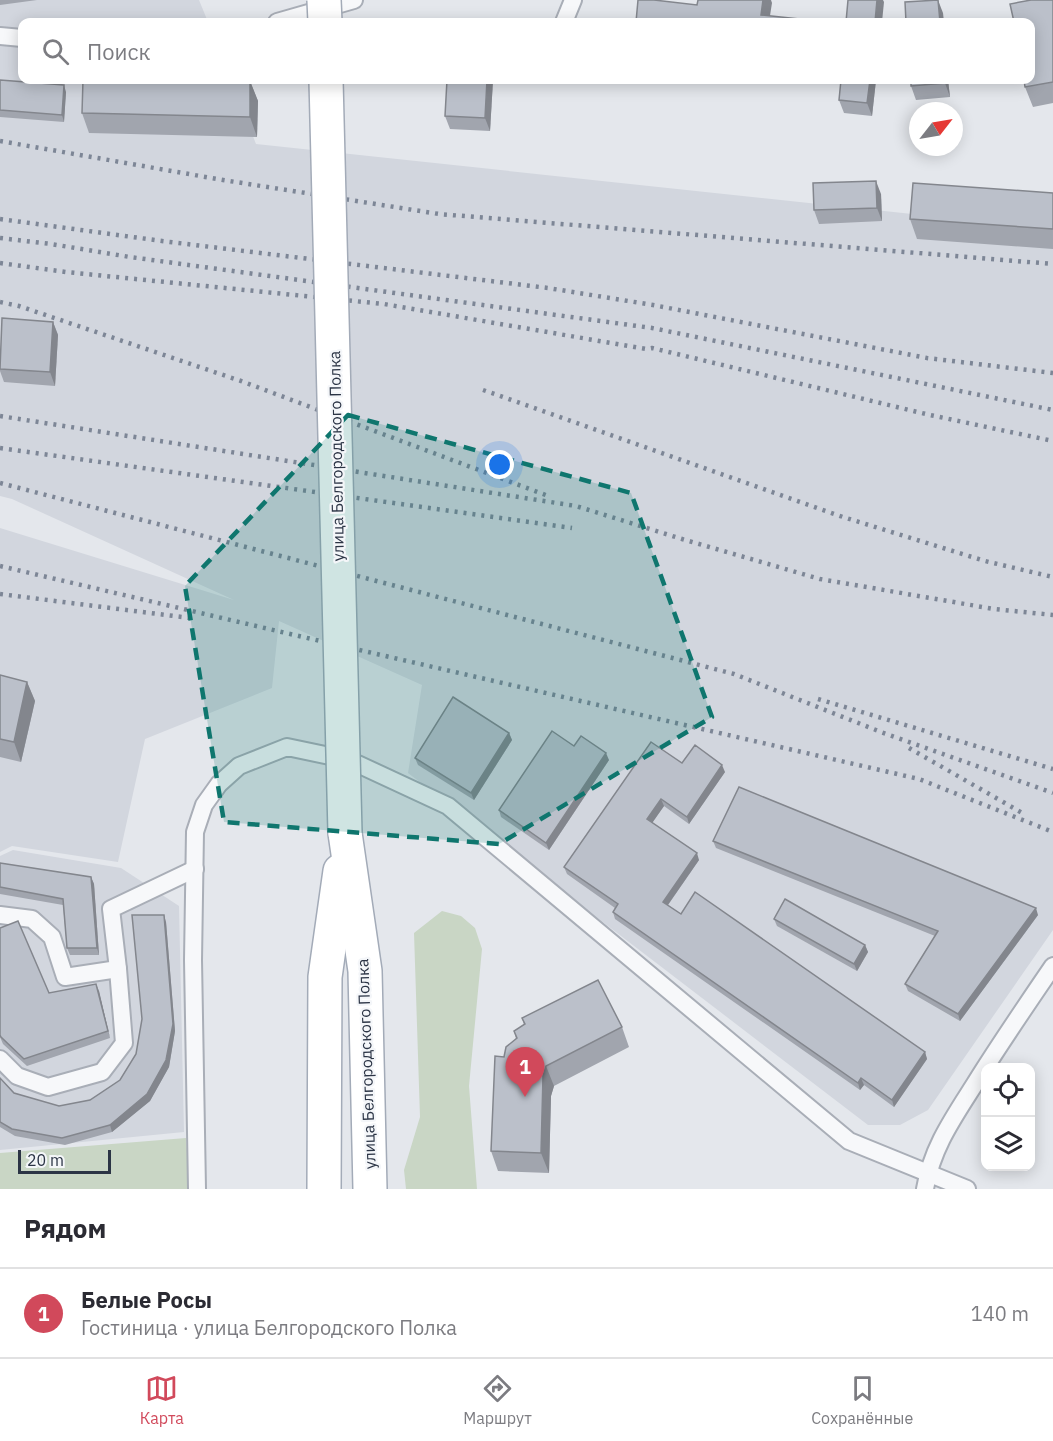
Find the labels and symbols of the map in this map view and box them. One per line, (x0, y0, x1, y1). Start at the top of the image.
north arrow (909, 102, 963, 156)
street label: улица Белгородского Полка (324, 350, 348, 561)
your location (485, 450, 514, 479)
street label: улица Белгородского Полка (352, 958, 380, 1170)
pin: 1 (506, 1048, 544, 1097)
scale bar (18, 1147, 111, 1174)

